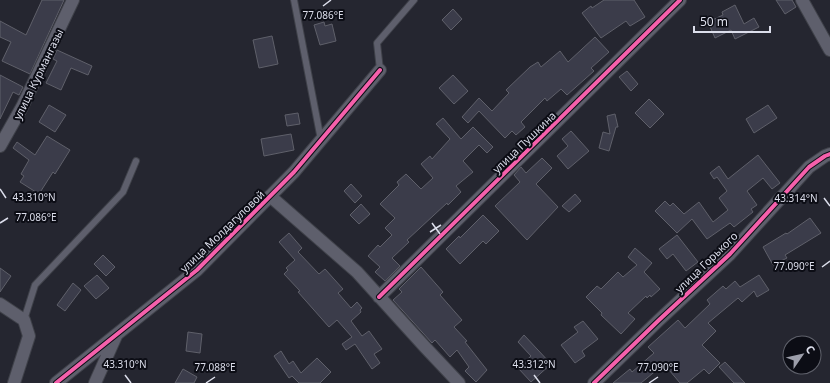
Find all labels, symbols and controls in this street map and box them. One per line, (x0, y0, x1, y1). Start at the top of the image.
text: 77.086°E (302, 8, 344, 22)
scale bar (694, 8, 770, 34)
text: 50 m (700, 13, 728, 30)
street label: улица Курмангазы (10, 26, 66, 122)
street label: улица Пушкина (489, 108, 559, 176)
street label: улица Молдагуловой (176, 187, 268, 275)
text: 43.310°N (12, 190, 56, 204)
text: 43.314°N (774, 191, 818, 205)
text: 77.086°E (15, 210, 57, 224)
street label: улица Горького (671, 228, 741, 296)
text: 77.090°E (773, 259, 815, 273)
north arrow (782, 335, 822, 375)
text: С (802, 342, 819, 356)
text: 43.310°N (103, 357, 147, 371)
text: 43.312°N (512, 357, 556, 371)
text: 77.088°E (194, 360, 236, 374)
text: 77.090°E (637, 360, 679, 374)

